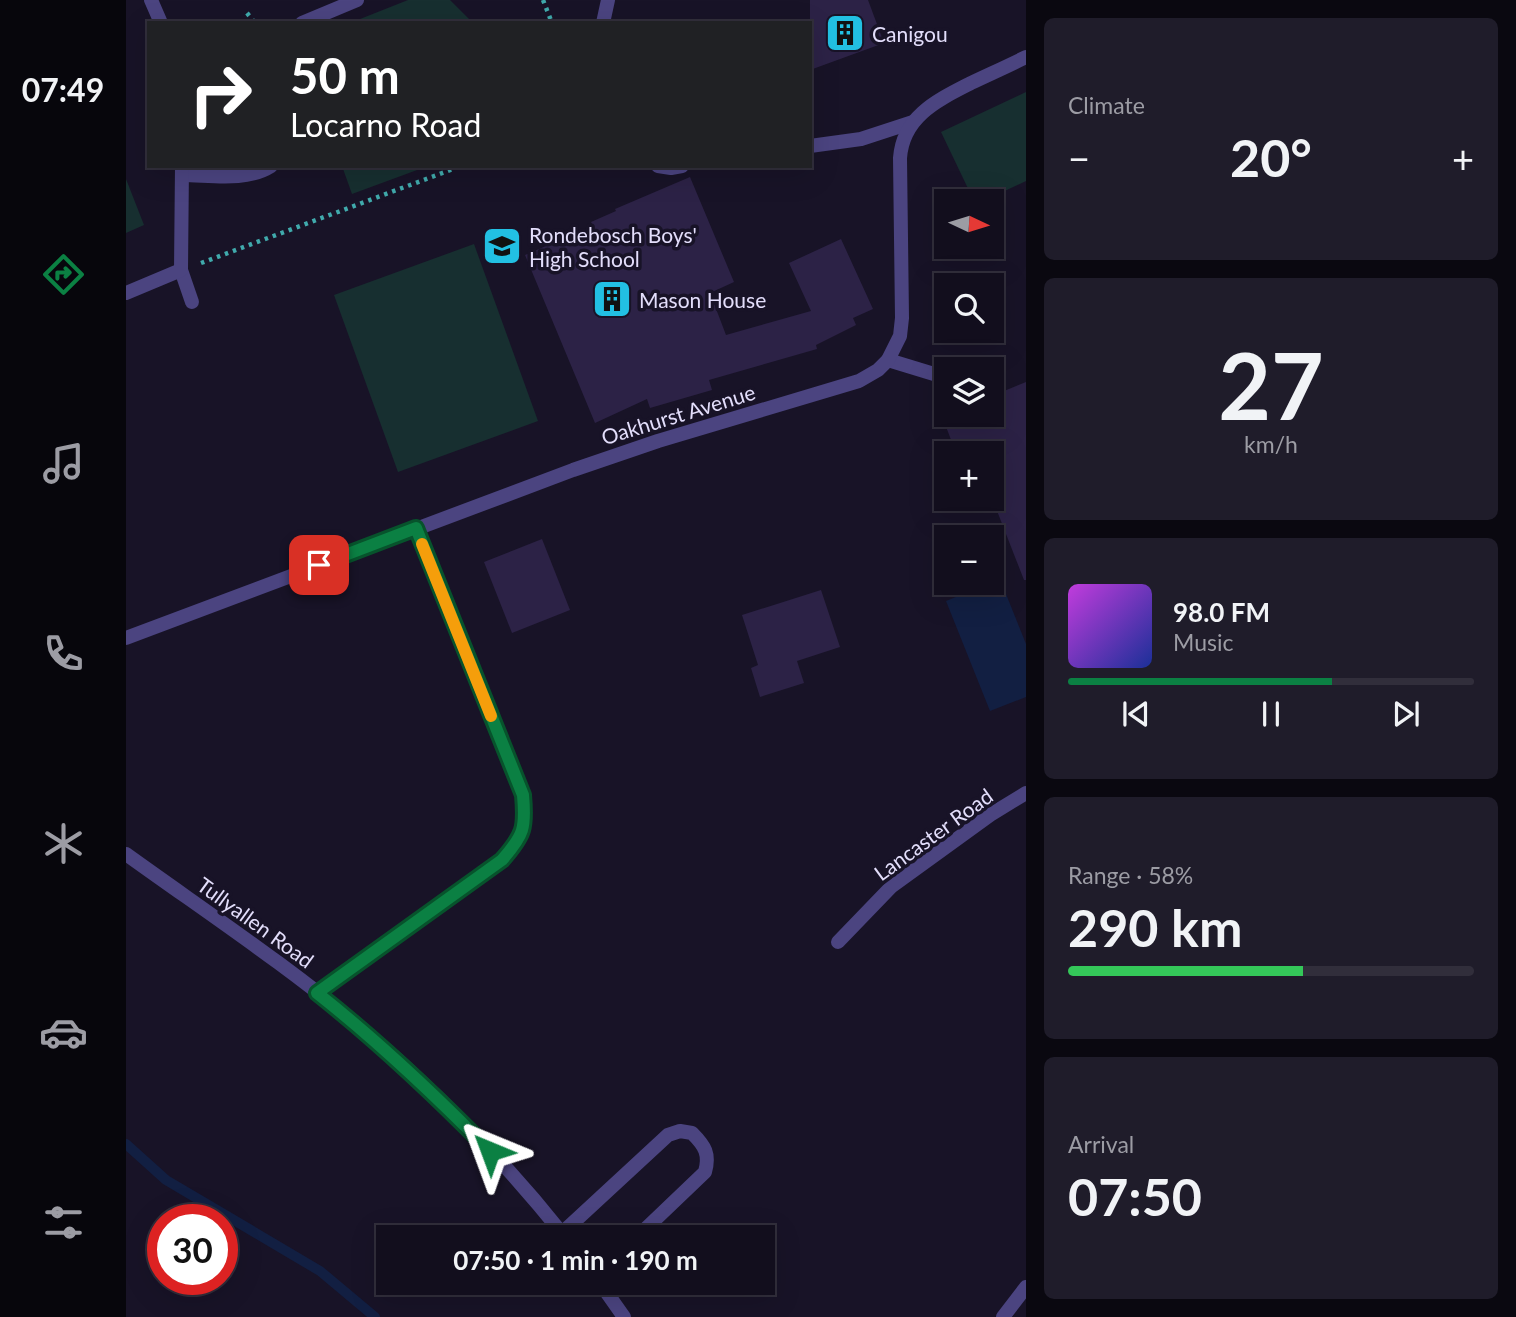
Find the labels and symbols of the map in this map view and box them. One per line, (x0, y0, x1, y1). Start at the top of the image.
building icon: Canigou (824, 12, 866, 54)
place label: Canigou (872, 21, 948, 46)
north arrow (934, 189, 1004, 259)
place label: Rondebosch Boys' High School (529, 222, 697, 271)
school or university icon: Rondebosch Boys' High School (481, 225, 523, 267)
building icon: Mason House (591, 278, 633, 320)
place label: Mason House (639, 287, 766, 312)
street label: Oakhurst Avenue (598, 379, 758, 449)
pin (289, 535, 349, 595)
street label: Lancaster Road (869, 783, 997, 885)
street label: Tullyallen Road (193, 871, 319, 973)
position arrow (453, 1114, 527, 1188)
speed limit sign: 30 (147, 1204, 238, 1295)

